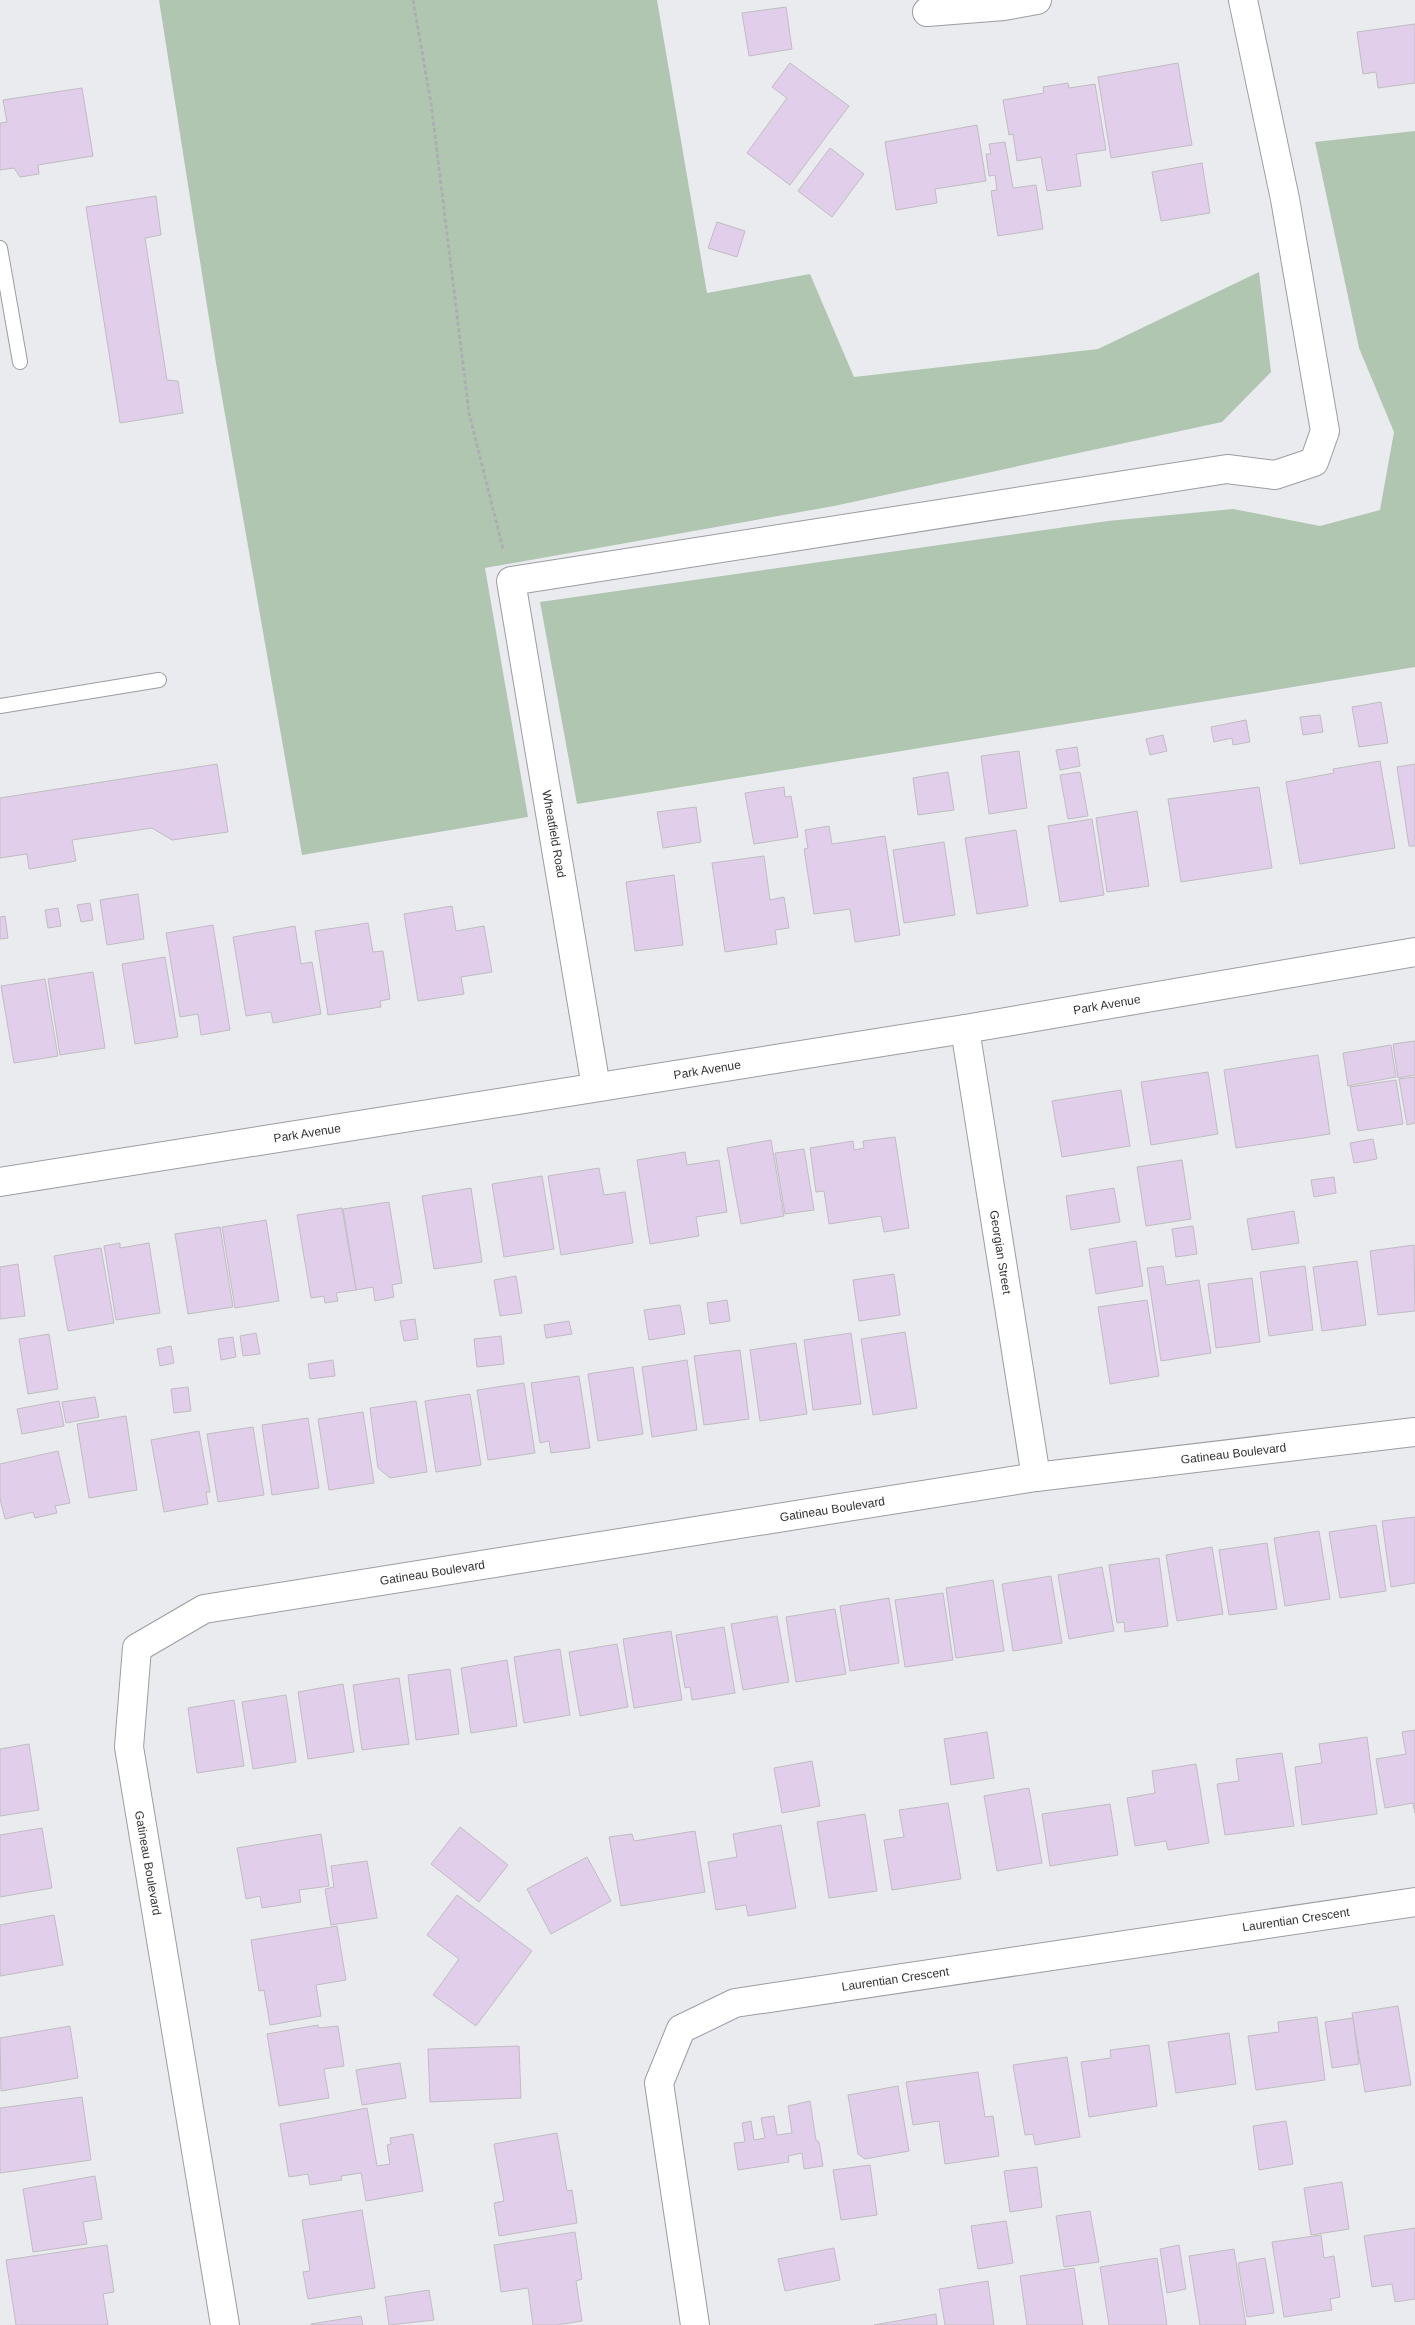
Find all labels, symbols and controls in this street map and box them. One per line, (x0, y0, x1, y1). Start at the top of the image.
street label: Wheatfield Road (539, 789, 569, 879)
street label: Park Avenue (1072, 992, 1142, 1017)
street label: Park Avenue (673, 1058, 742, 1082)
street label: Park Avenue (273, 1121, 342, 1146)
street label: Georgian Street (987, 1209, 1014, 1296)
street label: Gatineau Boulevard (1180, 1440, 1287, 1467)
street label: Gatineau Boulevard (779, 1494, 886, 1525)
street label: Gatineau Boulevard (379, 1558, 486, 1588)
street label: Gatineau Boulevard (132, 1810, 164, 1916)
street label: Laurentian Crescent (1241, 1905, 1351, 1935)
street label: Laurentian Crescent (841, 1964, 951, 1994)

